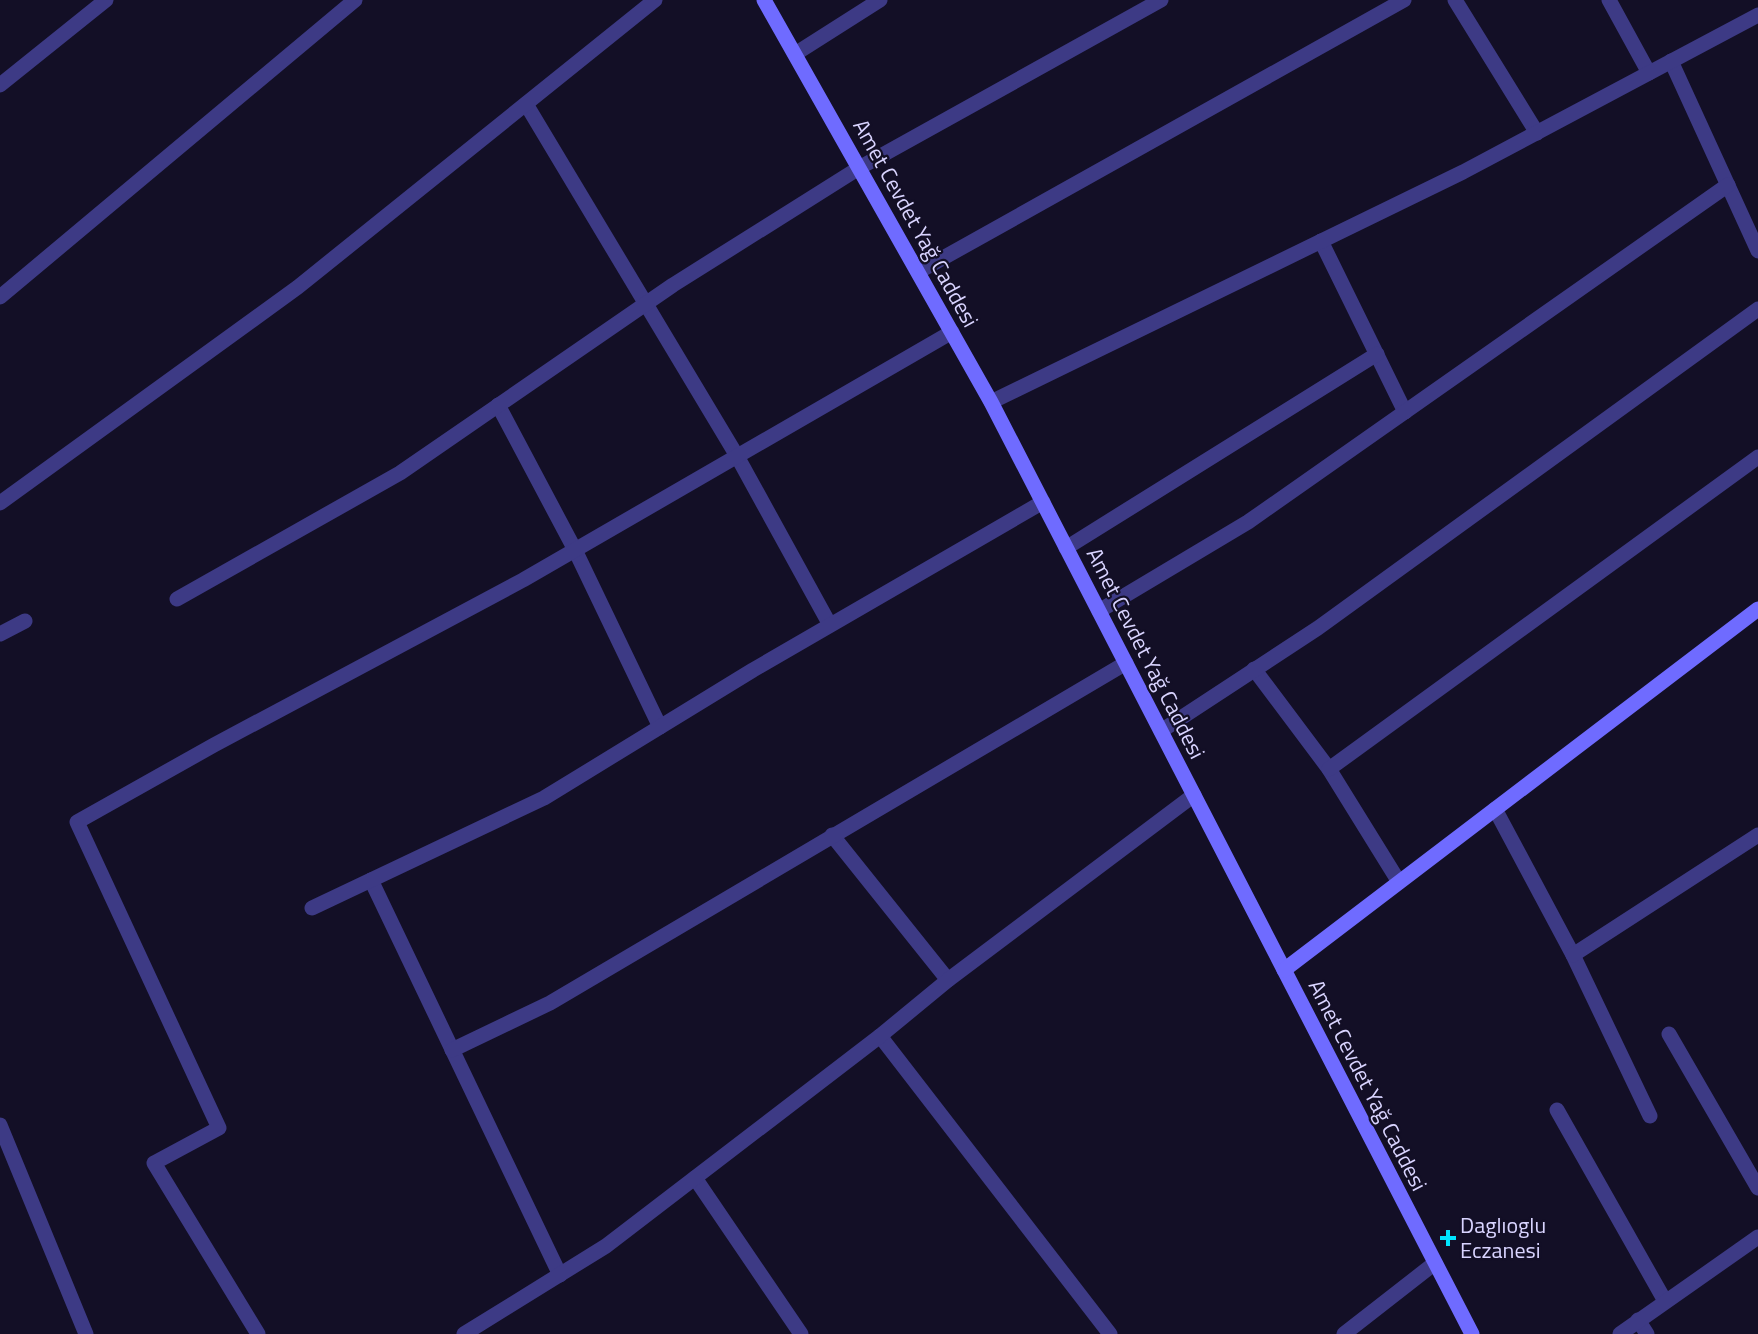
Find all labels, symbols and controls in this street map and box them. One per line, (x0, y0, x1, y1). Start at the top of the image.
street label: Amet Cevdet Yağ Caddesi (845, 113, 987, 333)
street label: Amet Cevdet Yağ Caddesi (1078, 541, 1214, 765)
street label: Amet Cevdet Yağ Caddesi (1300, 973, 1436, 1197)
place label: Daglıoglu Eczanesi (1460, 1208, 1546, 1267)
marker: Daglıoglu Eczanesi (1441, 1231, 1455, 1245)

